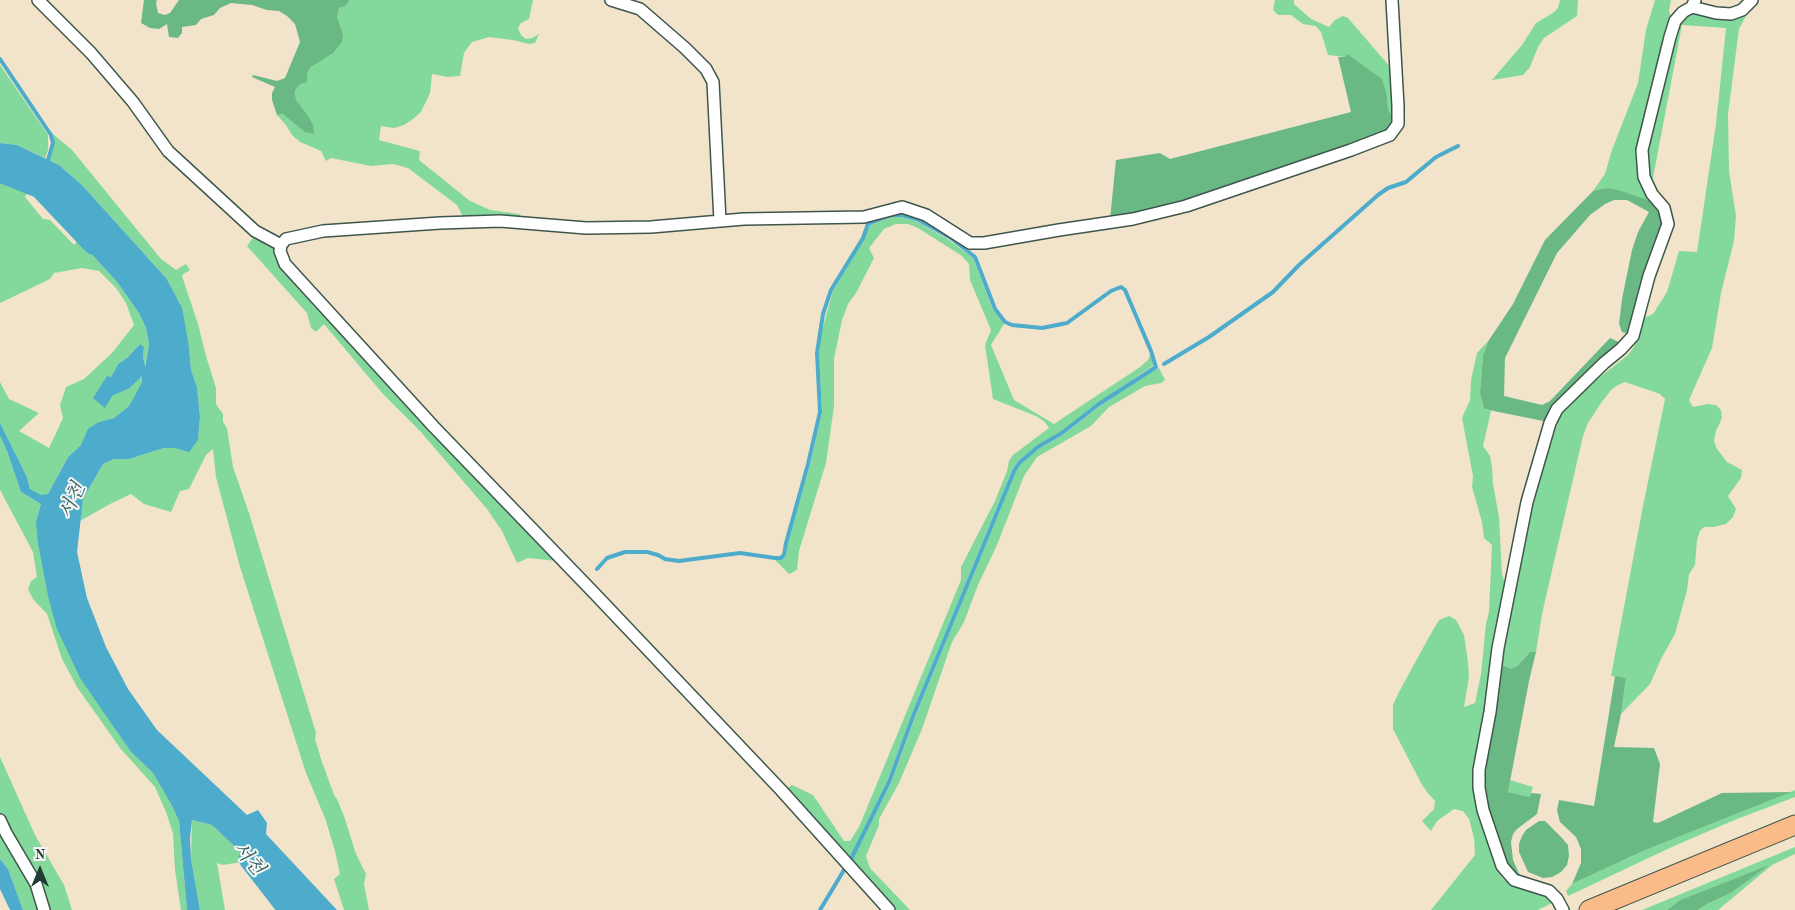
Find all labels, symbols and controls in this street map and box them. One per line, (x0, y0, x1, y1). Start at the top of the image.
water label: 서천 (55, 480, 91, 522)
water label: 서천 (227, 838, 269, 880)
north arrow (15, 845, 65, 895)
text: N (35, 848, 45, 862)

